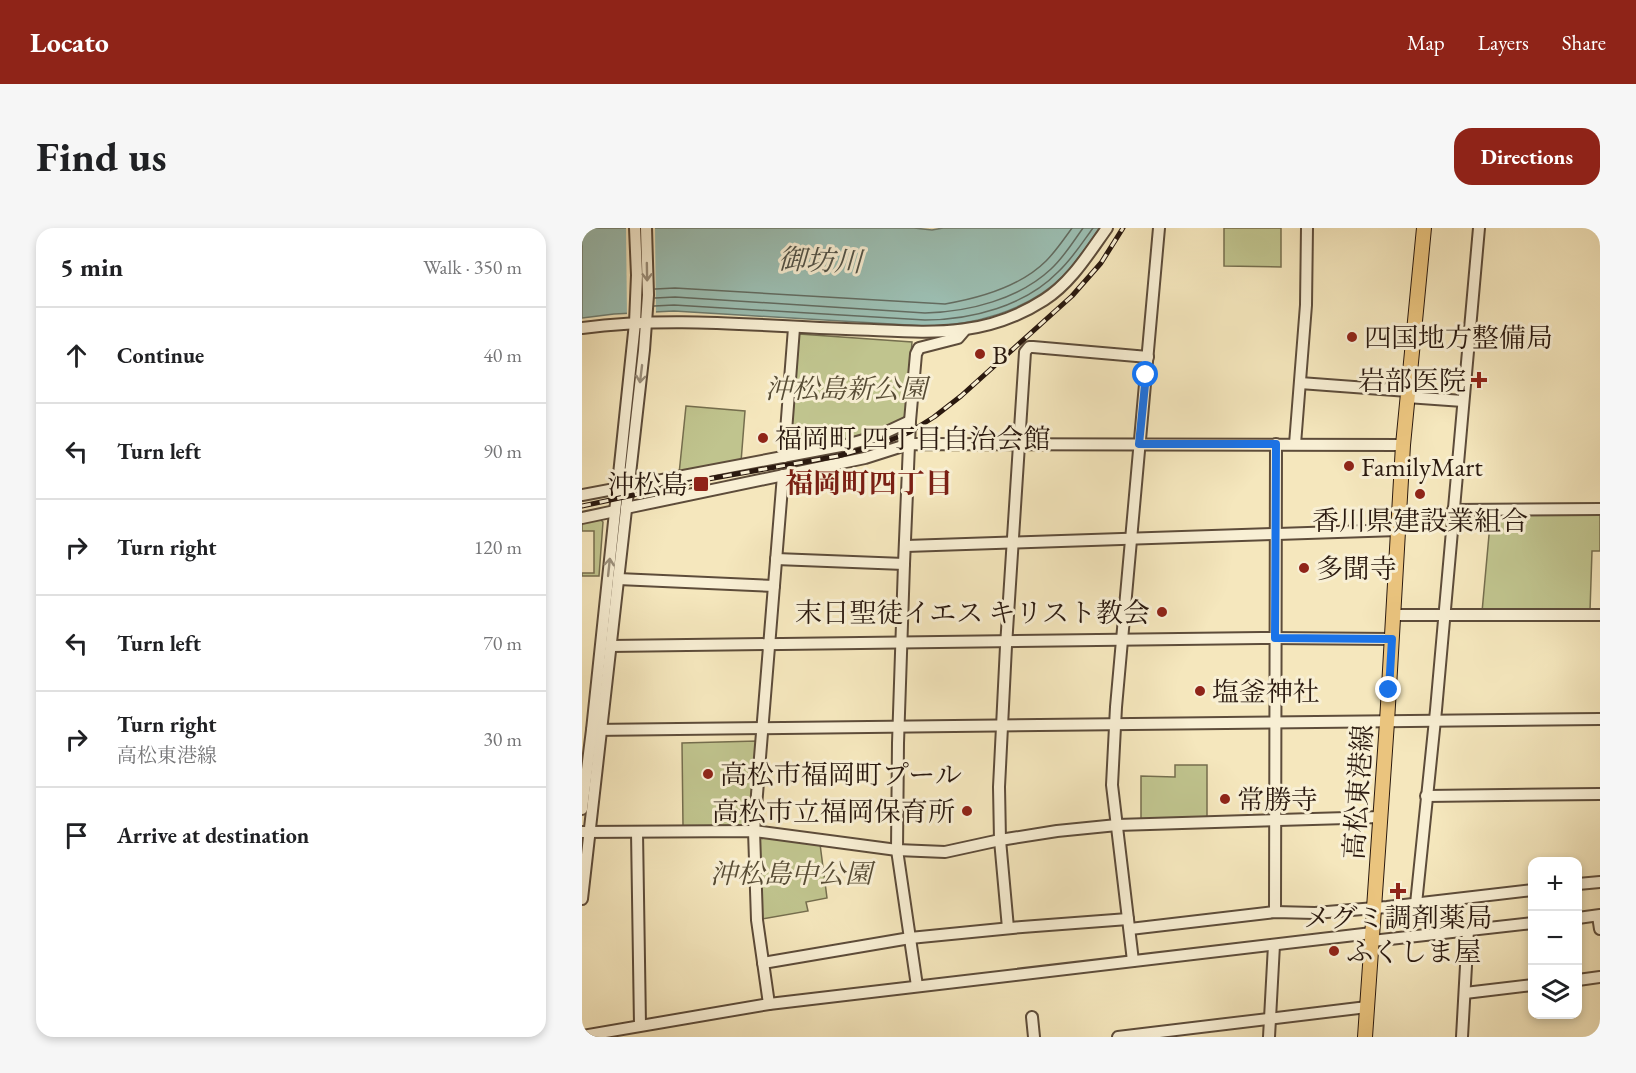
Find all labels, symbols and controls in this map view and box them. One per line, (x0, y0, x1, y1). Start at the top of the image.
text: Locato (30, 24, 109, 60)
text: Map (1407, 29, 1445, 56)
text: Layers (1478, 29, 1529, 56)
text: Share (1562, 29, 1606, 56)
button: Directions (1454, 128, 1600, 185)
text: Find us (36, 129, 167, 184)
water label: 御坊川 (777, 241, 866, 280)
text: 5 min (60, 250, 123, 284)
text: Walk · 350 m (423, 254, 522, 280)
one-way arrow (642, 261, 653, 281)
place label: 四国地方整備局 (1364, 320, 1553, 355)
marker: 四国地方整備局 (1345, 330, 1359, 344)
place label: B (992, 337, 1008, 372)
icon: ahead (60, 339, 93, 372)
text: Continue (117, 341, 204, 370)
text: 40 m (483, 342, 522, 368)
marker: B (973, 347, 987, 361)
route start (1132, 361, 1158, 387)
one-way arrow (635, 363, 646, 383)
place label: 岩部医院 (1358, 363, 1466, 398)
park label: 沖松島新公園 (765, 371, 931, 406)
marker: 岩部医院 (1470, 371, 1488, 389)
place label: 福岡町 四丁目自治会館 (775, 421, 1050, 456)
marker: 福岡町 四丁目自治会館 (756, 431, 770, 445)
icon: left (60, 435, 93, 468)
text: Turn left (117, 437, 201, 466)
text: 90 m (483, 438, 522, 464)
place label: FamilyMart (1361, 449, 1483, 484)
marker: FamilyMart (1342, 459, 1356, 473)
district label: 福岡町四丁目 (785, 465, 953, 501)
place label: 沖松島 (607, 467, 688, 502)
marker: 沖松島 (692, 475, 710, 493)
marker: 香川県建設業組合 (1413, 487, 1427, 501)
place label: 香川県建設業組合 (1312, 503, 1528, 538)
icon: right (60, 531, 93, 564)
text: Turn right (117, 533, 216, 562)
text: 120 m (474, 534, 522, 560)
place label: 多聞寺 (1316, 551, 1397, 586)
one-way arrow (604, 558, 615, 578)
marker: 多聞寺 (1297, 561, 1311, 575)
place label: 末日聖徒イエス キリスト教会 (795, 595, 1150, 630)
marker: 末日聖徒イエス キリスト教会 (1155, 605, 1169, 619)
icon: left (60, 627, 93, 660)
text: Turn left (117, 629, 201, 658)
text: 70 m (483, 630, 522, 656)
place label: 塩釜神社 (1212, 674, 1320, 709)
route end (1375, 676, 1401, 702)
marker: 塩釜神社 (1193, 684, 1207, 698)
text: Turn right (117, 710, 216, 739)
icon: right (60, 723, 93, 756)
street label: 高松東港線 (1336, 723, 1380, 861)
text: 30 m (483, 726, 522, 752)
text: 高松東港線 (117, 742, 217, 768)
place label: 高松市福岡町プール (720, 757, 962, 792)
marker: 高松市福岡町プール (701, 767, 715, 781)
place label: 常勝寺 (1237, 782, 1318, 817)
marker: 常勝寺 (1218, 792, 1232, 806)
place label: 高松市立福岡保育所 (712, 794, 955, 829)
marker: 高松市立福岡保育所 (960, 804, 974, 818)
icon: arrive (60, 819, 93, 852)
text: Arrive at destination (117, 821, 309, 850)
park label: 沖松島中公園 (710, 856, 876, 891)
map controls (1528, 857, 1582, 1019)
button: + (1528, 857, 1582, 911)
marker: メグミ調剤薬局 (1391, 884, 1405, 898)
place label: メグミ調剤薬局 (1304, 900, 1493, 935)
button: − (1528, 911, 1582, 965)
place label: ふくしま屋 (1346, 934, 1481, 969)
marker: ふくしま屋 (1327, 944, 1341, 958)
button: layers (1528, 965, 1582, 1019)

